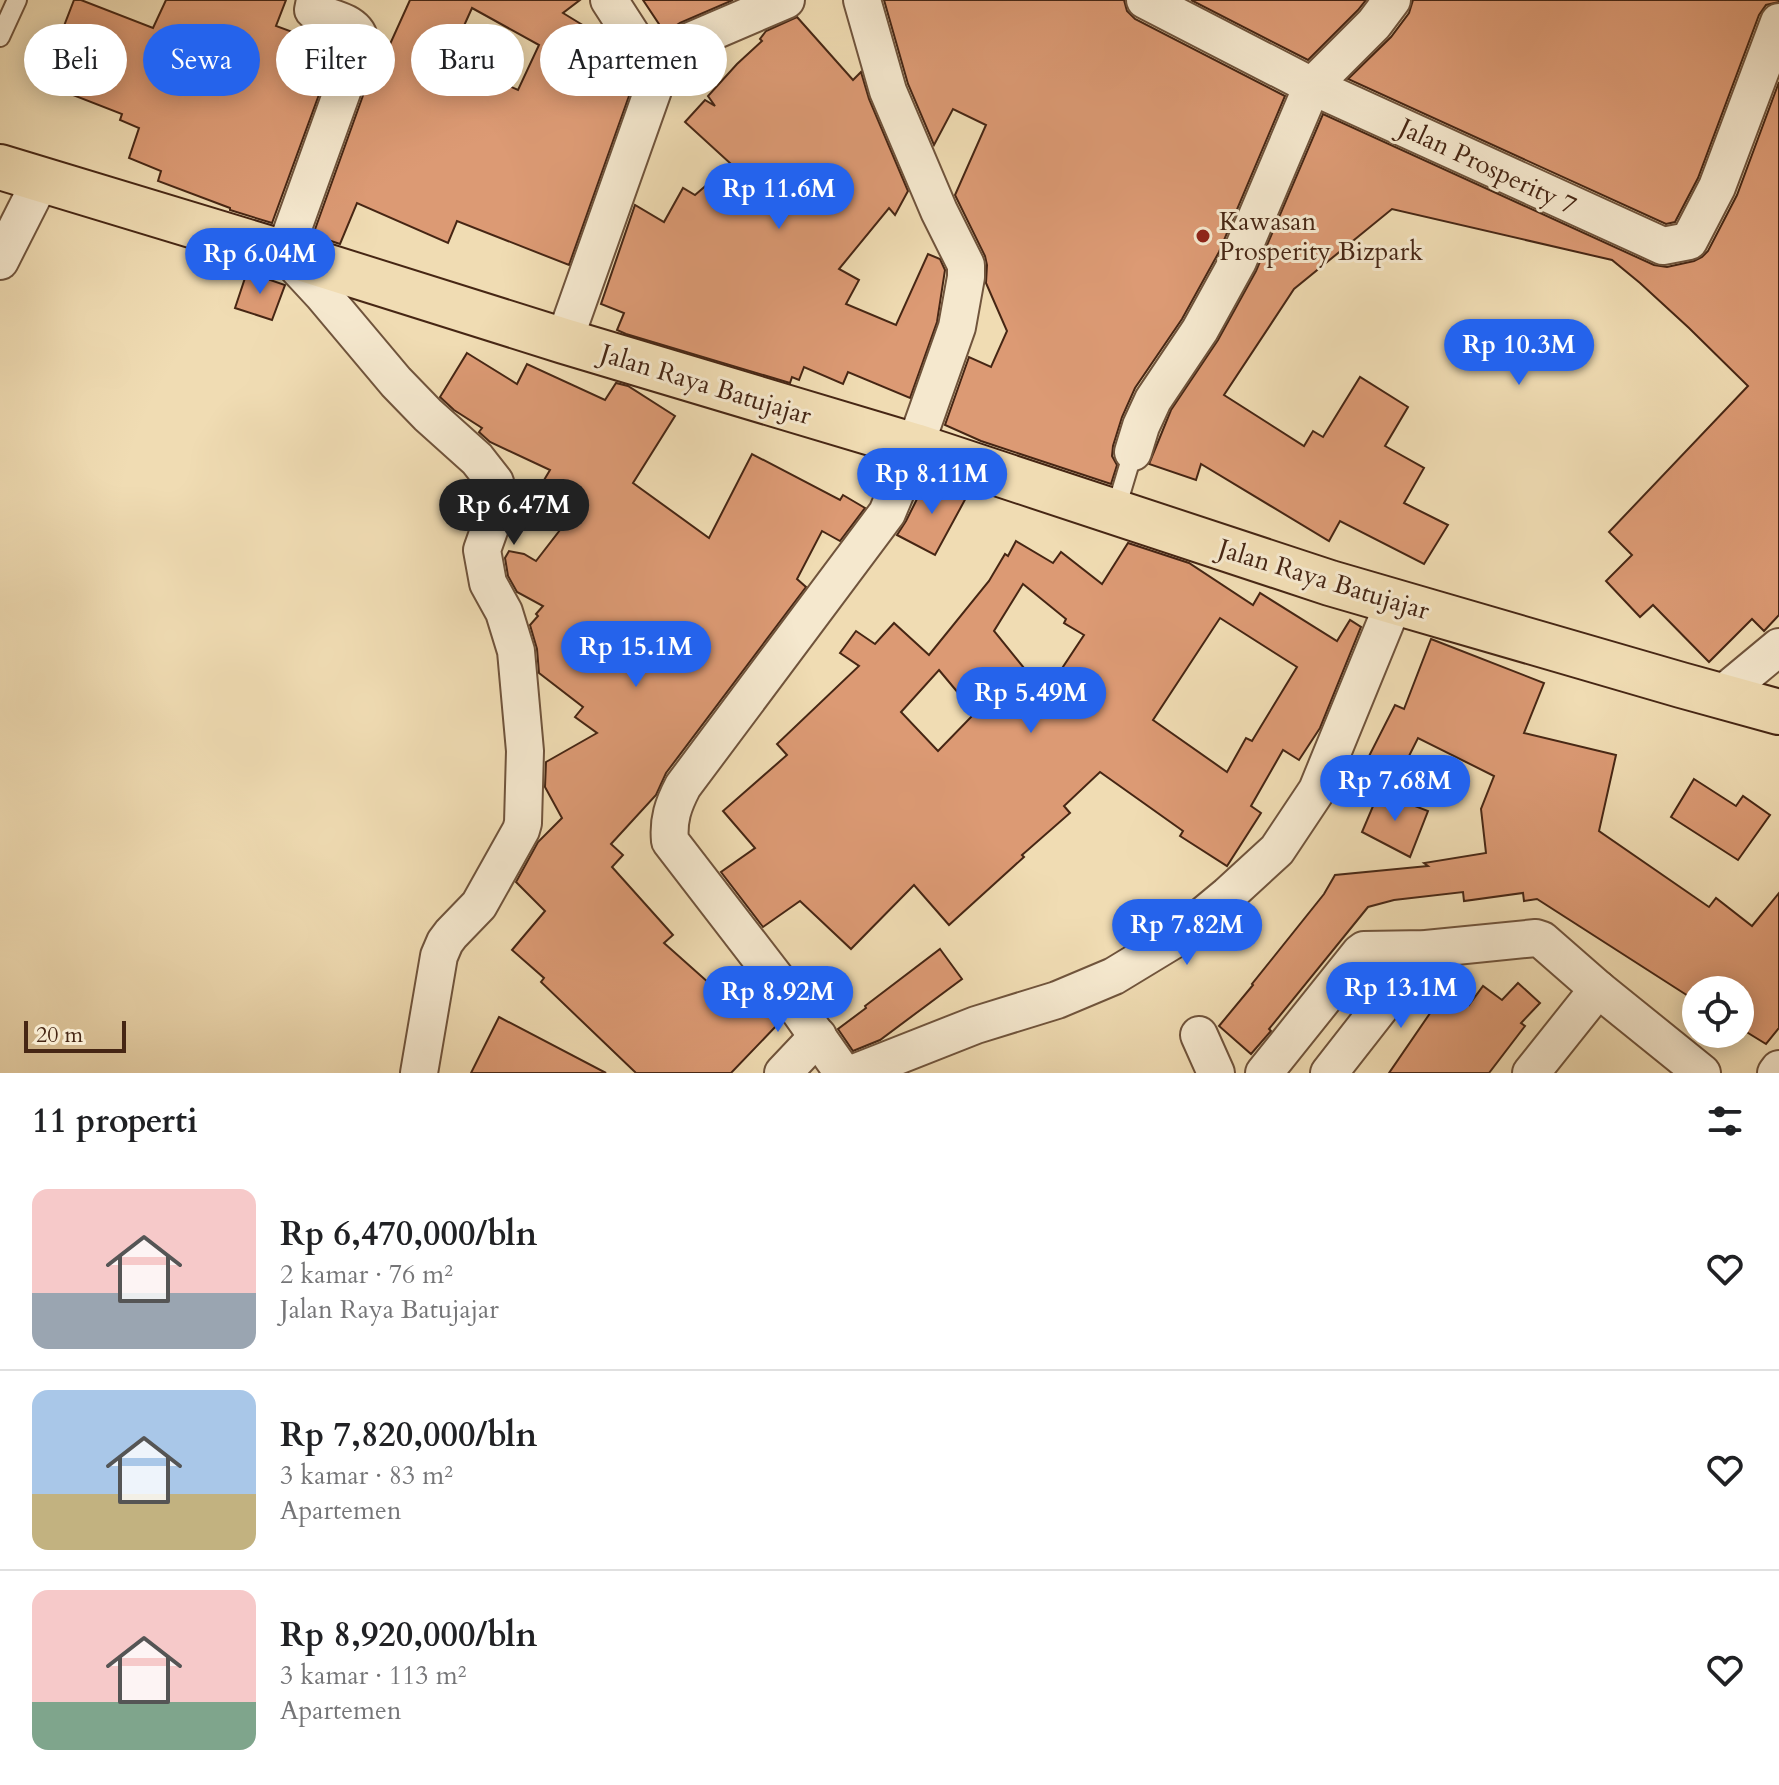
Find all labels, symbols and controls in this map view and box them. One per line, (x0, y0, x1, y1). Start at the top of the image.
chip: Beli (24, 24, 127, 96)
chip: Sewa (143, 24, 260, 96)
chip: Filter (276, 24, 395, 96)
chip: Baru (411, 24, 524, 96)
chip: Apartemen (540, 24, 727, 96)
street label: Jalan Prosperity 7 (1390, 108, 1582, 223)
pin: Rp 11.6M (696, 163, 862, 231)
text: Rp 11.6M (722, 171, 836, 206)
place label: Kawasan Prosperity Bizpark (1219, 204, 1423, 269)
marker: Kawasan Prosperity Bizpark (1194, 227, 1212, 245)
pin: Rp 6.04M (177, 228, 343, 296)
text: Rp 6.04M (203, 236, 317, 271)
pin: Rp 10.3M (1436, 319, 1602, 387)
text: Rp 10.3M (1462, 327, 1576, 362)
street label: Jalan Raya Batujajar (592, 335, 816, 433)
pin: Rp 8.11M (849, 448, 1015, 516)
text: Rp 8.11M (875, 456, 989, 491)
pin: Rp 6.47M (431, 479, 597, 547)
text: Rp 6.47M (457, 487, 571, 522)
street label: Jalan Raya Batujajar (1210, 530, 1434, 628)
pin: Rp 15.1M (553, 621, 719, 689)
text: Rp 15.1M (579, 629, 693, 664)
pin: Rp 5.49M (948, 667, 1114, 735)
text: Rp 5.49M (974, 675, 1088, 710)
pin: Rp 7.68M (1312, 755, 1478, 823)
text: Rp 7.68M (1338, 763, 1452, 798)
pin: Rp 7.82M (1104, 899, 1270, 967)
text: Rp 7.82M (1130, 907, 1244, 942)
pin: Rp 13.1M (1318, 962, 1484, 1030)
pin: Rp 8.92M (695, 966, 861, 1034)
text: Rp 13.1M (1344, 970, 1458, 1005)
text: Rp 8.92M (721, 974, 835, 1009)
map controls (1682, 976, 1754, 1048)
button: locate (1682, 976, 1754, 1048)
scale bar (24, 1017, 126, 1053)
text: 20 m (36, 1020, 83, 1050)
text: 11 properti (32, 1098, 198, 1144)
icon: filters (1703, 1099, 1747, 1143)
text: Rp 6,470,000/bln (280, 1211, 537, 1257)
icon: home (96, 1221, 192, 1317)
icon: heart (1703, 1247, 1747, 1291)
text: 2 kamar · 76 m² (280, 1257, 453, 1292)
text: Jalan Raya Batujajar (280, 1292, 499, 1327)
text: Rp 7,820,000/bln (280, 1412, 537, 1458)
icon: home (96, 1422, 192, 1518)
icon: heart (1703, 1448, 1747, 1492)
text: 3 kamar · 83 m² (280, 1458, 453, 1493)
text: Apartemen (280, 1493, 402, 1528)
text: Rp 8,920,000/bln (280, 1612, 537, 1658)
icon: home (96, 1622, 192, 1718)
icon: heart (1703, 1648, 1747, 1692)
text: 3 kamar · 113 m² (280, 1658, 466, 1693)
text: Apartemen (280, 1693, 402, 1728)

